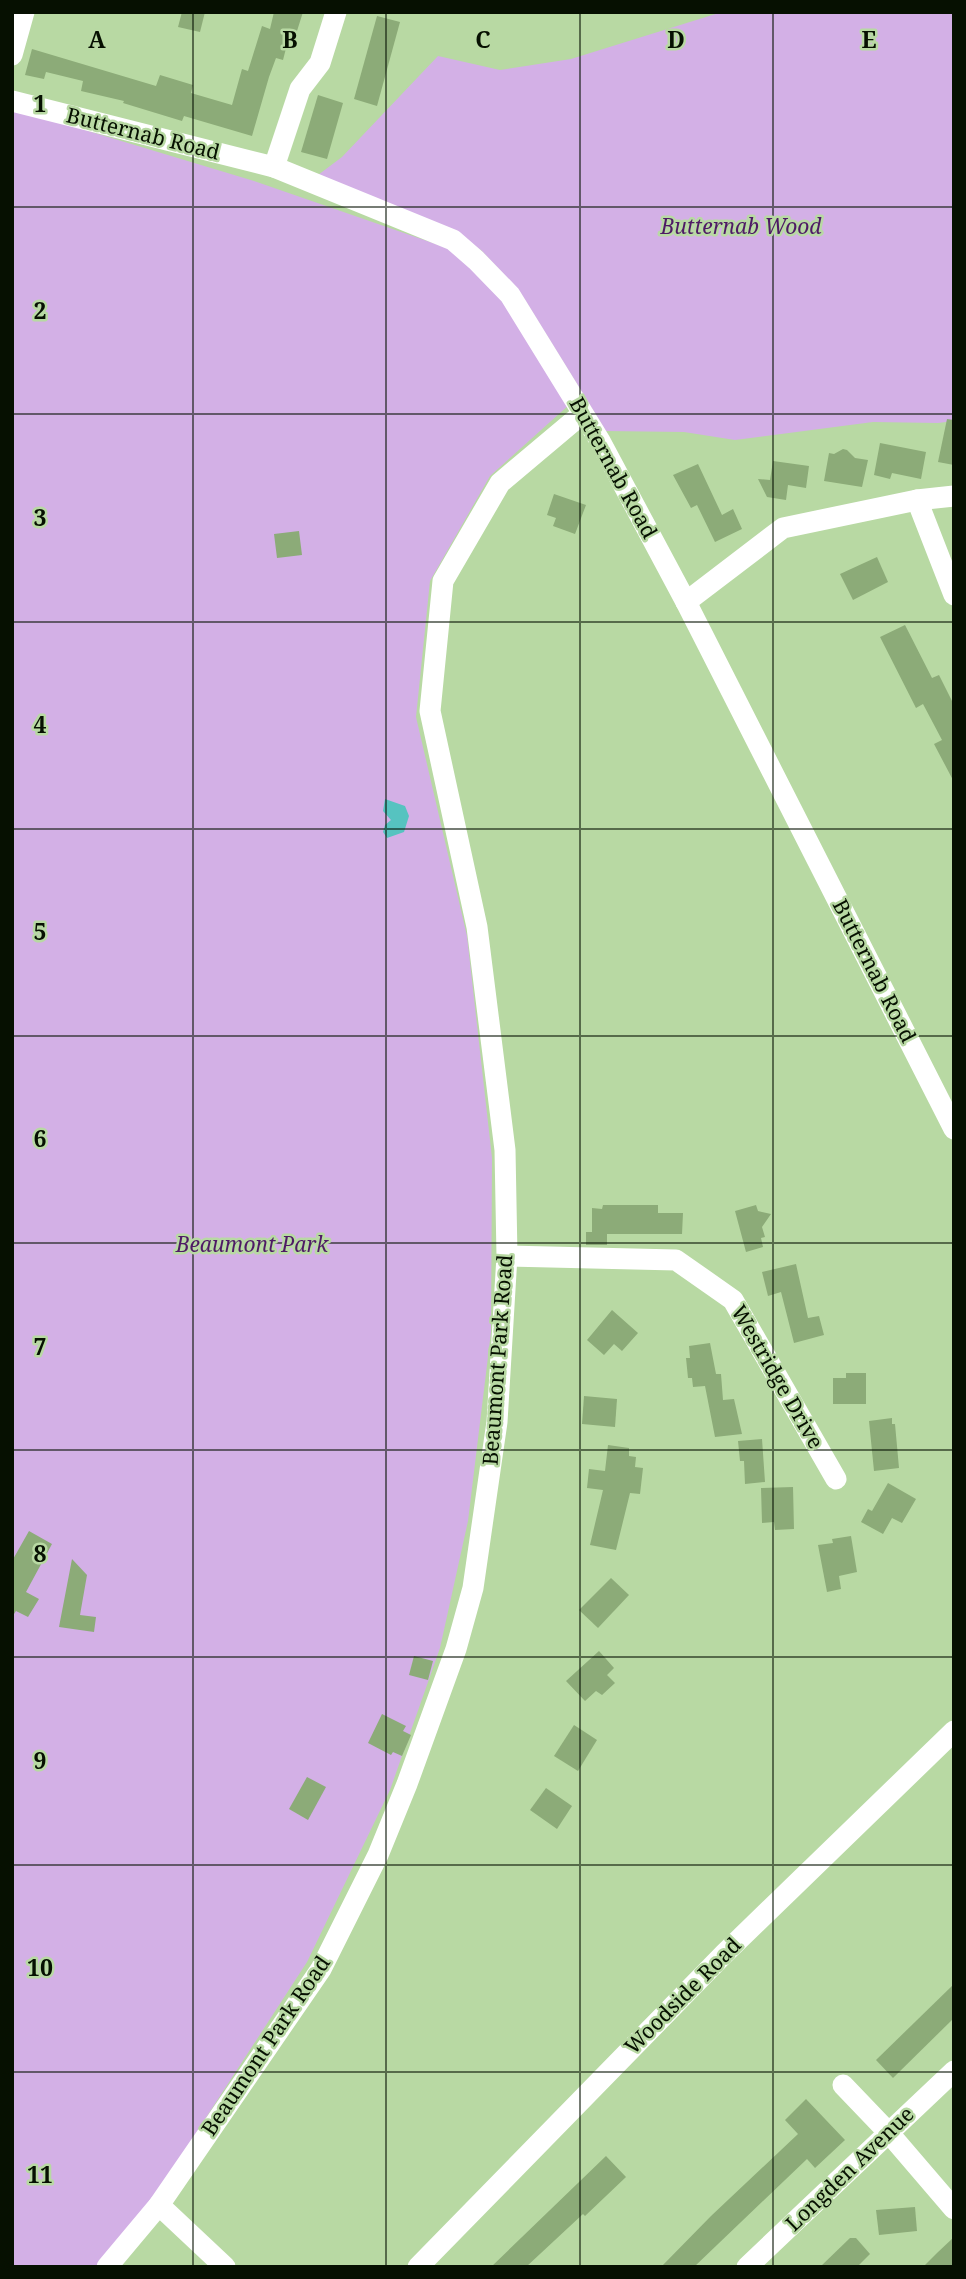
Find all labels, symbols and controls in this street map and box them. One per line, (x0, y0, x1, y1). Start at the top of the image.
text: A (88, 23, 106, 55)
text: B (282, 23, 298, 55)
text: C (475, 23, 491, 55)
text: D (667, 23, 685, 55)
text: E (861, 23, 877, 55)
text: 1 (34, 87, 47, 119)
street label: Butternab Road (64, 100, 223, 166)
park label: Butternab Wood (660, 212, 822, 240)
text: 2 (34, 294, 47, 326)
street label: Butternab Road (563, 392, 664, 543)
text: 3 (34, 501, 47, 533)
text: 4 (34, 708, 47, 740)
street label: Butternab Road (827, 894, 923, 1047)
text: 5 (34, 915, 47, 947)
text: 6 (34, 1122, 47, 1154)
park label: Beaumont Park (175, 1230, 329, 1258)
street label: Beaumont Park Road (476, 1253, 518, 1466)
street label: Westridge Drive (725, 1300, 830, 1453)
text: 7 (34, 1330, 47, 1362)
text: 8 (34, 1537, 47, 1569)
text: 9 (34, 1744, 47, 1776)
street label: Woodside Road (618, 1931, 747, 2060)
street label: Beaumont Park Road (194, 1950, 336, 2141)
text: 10 (27, 1951, 53, 1983)
street label: Longden Avenue (779, 2100, 920, 2237)
text: 11 (27, 2158, 53, 2190)

